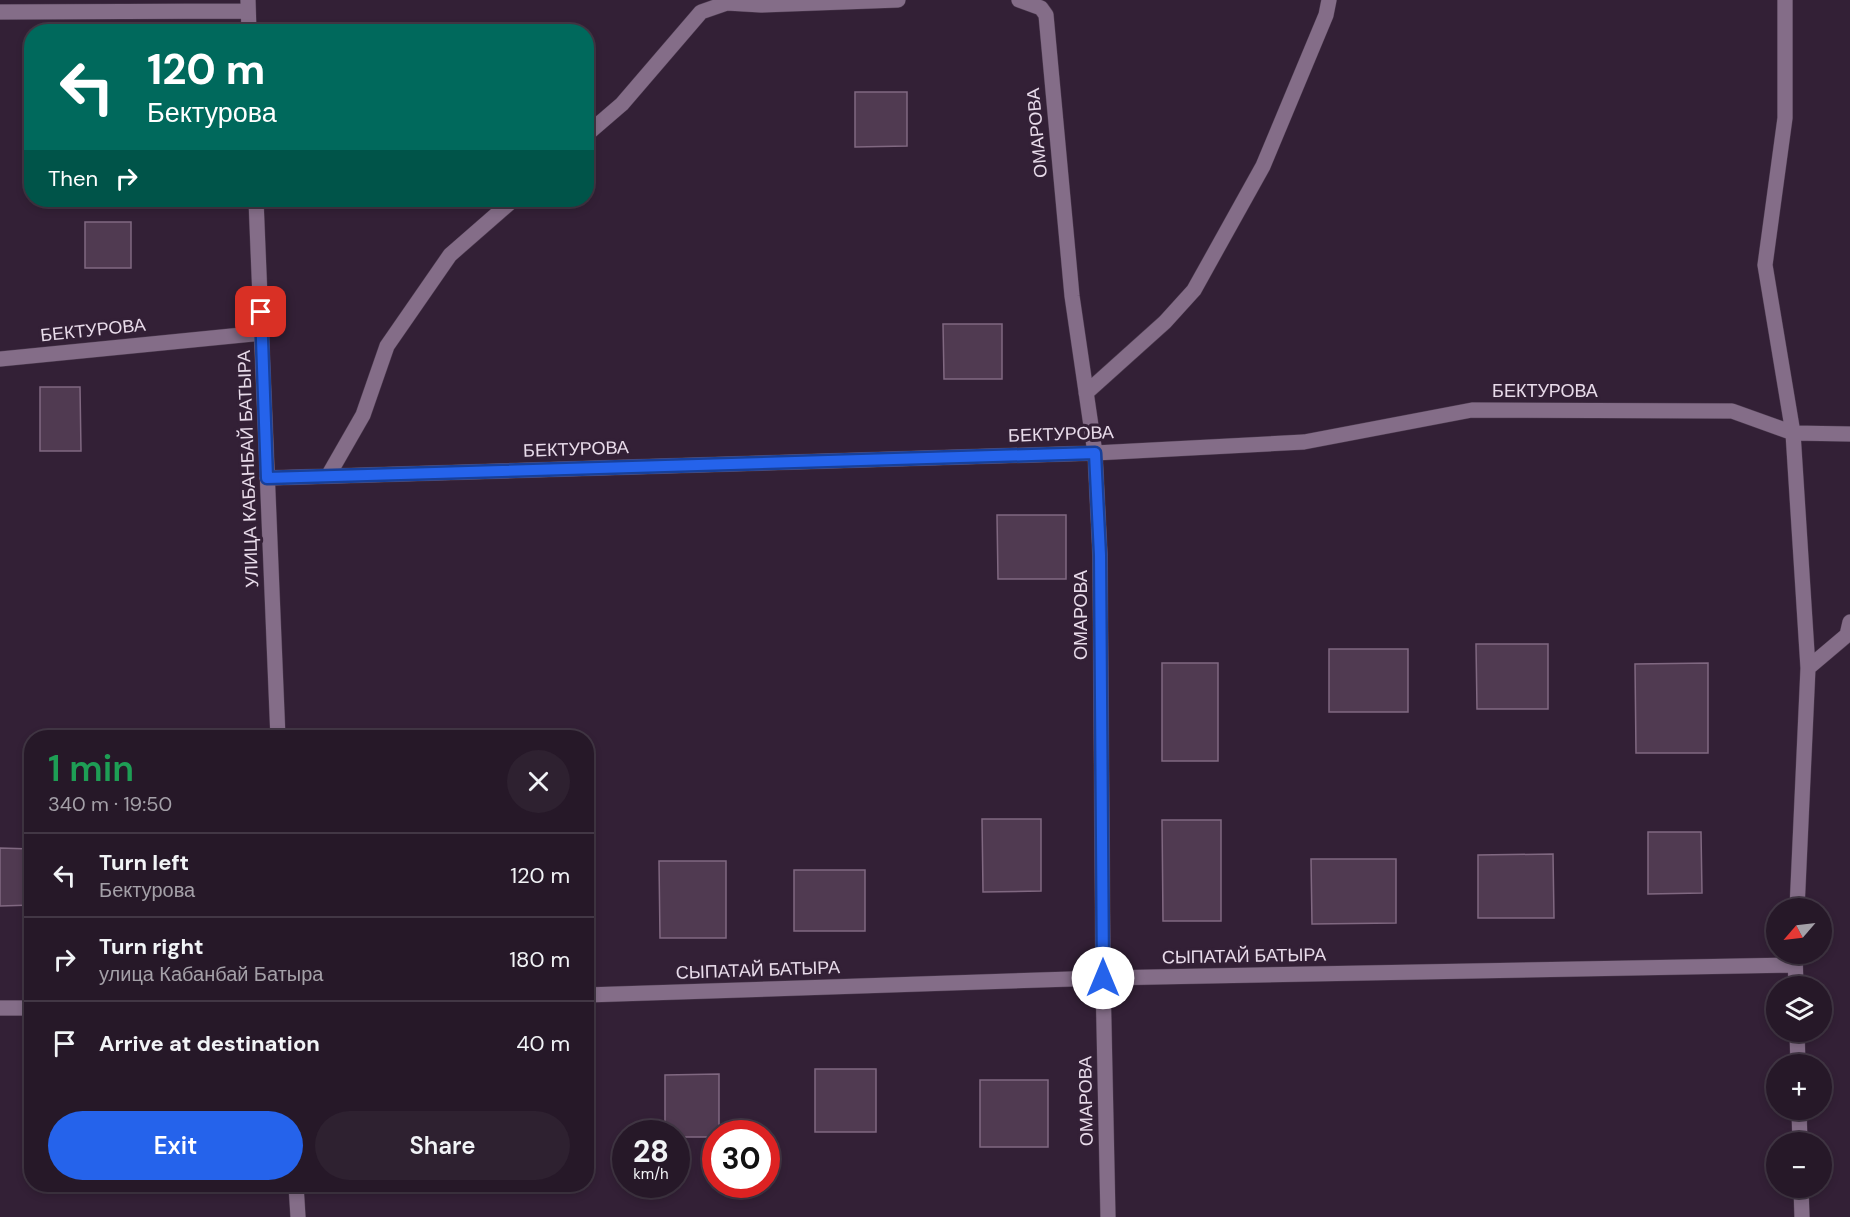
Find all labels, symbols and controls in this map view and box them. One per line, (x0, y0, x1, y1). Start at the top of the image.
text: 120 m (147, 42, 265, 97)
icon: left (48, 48, 126, 126)
street label: ОМАРОВА (1021, 87, 1053, 179)
text: Бектурова (147, 95, 277, 130)
icon: right (110, 162, 143, 195)
text: Then (48, 164, 98, 193)
pin (235, 286, 286, 337)
icon: arrive (244, 295, 277, 328)
street label: БЕКТУРОВА (39, 313, 147, 347)
street label: УЛИЦА КАБАНБАЙ БАТЫРА (232, 350, 264, 588)
street label: БЕКТУРОВА (1492, 379, 1598, 403)
street label: БЕКТУРОВА (1008, 420, 1114, 448)
street label: БЕКТУРОВА (523, 435, 629, 463)
street label: ОМАРОВА (1069, 570, 1093, 660)
text: 1 min (48, 745, 134, 792)
button: close (507, 750, 570, 813)
text: 340 m · 19:50 (48, 791, 172, 817)
text: Turn left (99, 848, 189, 877)
icon: left (48, 859, 81, 892)
text: 120 m (510, 861, 570, 890)
text: Бектурова (99, 877, 195, 903)
north arrow (1766, 898, 1832, 964)
map controls (1766, 898, 1832, 1198)
text: Turn right (99, 932, 204, 961)
icon: right (48, 943, 81, 976)
street label: СЫПАТАЙ БАТЫРА (1162, 943, 1326, 969)
text: 180 m (509, 945, 570, 974)
position arrow (1071, 946, 1135, 1010)
street label: СЫПАТАЙ БАТЫРА (675, 955, 841, 985)
text: улица Кабанбай Батыра (99, 961, 323, 987)
button: layers (1766, 976, 1832, 1042)
icon: arrive (48, 1027, 81, 1060)
text: Arrive at destination (99, 1029, 320, 1058)
text: 40 m (516, 1029, 570, 1058)
button: + (1766, 1054, 1832, 1120)
street label: ОМАРОВА (1073, 1056, 1099, 1146)
button: Exit (48, 1111, 303, 1180)
button: Share (315, 1111, 570, 1180)
speed limit sign: 30 (702, 1120, 780, 1198)
text: 28 (633, 1132, 669, 1171)
button: − (1766, 1132, 1832, 1198)
text: km/h (633, 1164, 669, 1184)

